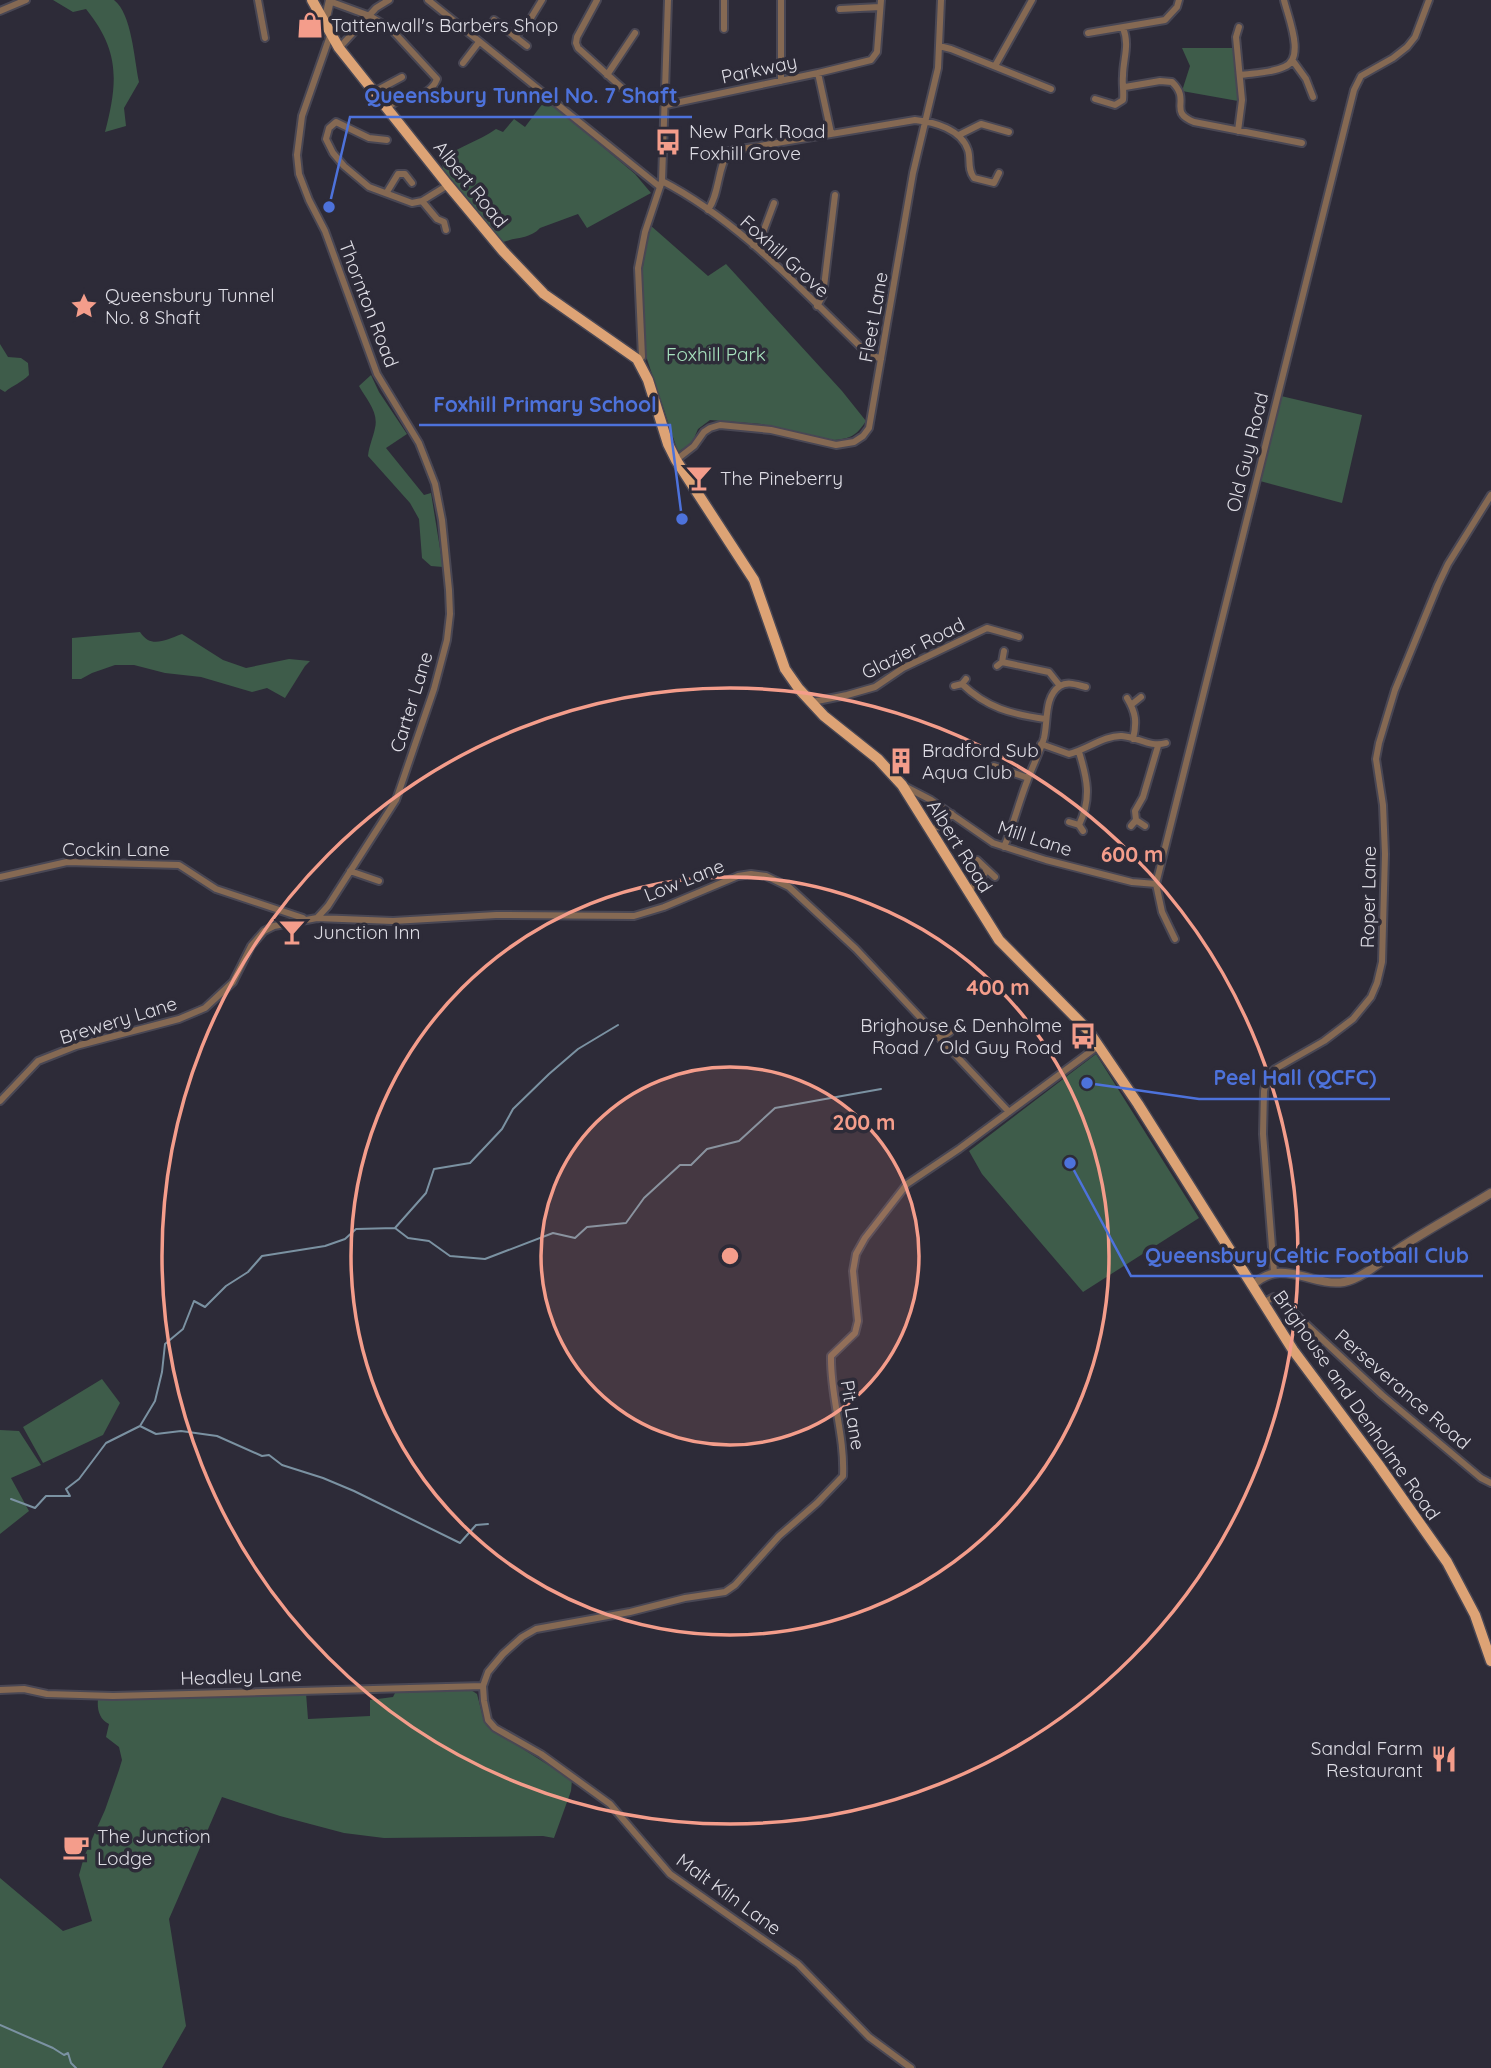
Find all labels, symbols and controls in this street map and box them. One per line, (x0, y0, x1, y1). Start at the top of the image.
shop icon: Tattenwall's Barbers Shop (295, 10, 325, 40)
place label: Tattenwall's Barbers Shop (331, 13, 558, 37)
street label: Parkway (719, 49, 799, 89)
callout: Queensbury Tunnel No. 7 Shaft (350, 75, 692, 117)
text: Queensbury Tunnel No. 7 Shaft (364, 82, 678, 108)
place label: New Park Road Foxhill Grove (689, 119, 826, 165)
bus stop icon: New Park Road Foxhill Grove (653, 127, 683, 157)
street label: Albert Road (429, 136, 513, 232)
street label: Foxhill Grove (735, 210, 835, 302)
street label: Thornton Road (334, 238, 404, 370)
street label: Fleet Lane (853, 270, 893, 364)
place label: Queensbury Tunnel No. 8 Shaft (105, 283, 275, 329)
place icon: Queensbury Tunnel No. 8 Shaft (69, 291, 99, 321)
park label: Foxhill Park (666, 342, 766, 366)
callout: Foxhill Primary School (419, 383, 670, 425)
street label: Old Guy Road (1221, 390, 1273, 514)
text: Foxhill Primary School (433, 391, 657, 417)
bar icon: The Pineberry (684, 463, 714, 493)
place label: The Pineberry (720, 466, 843, 490)
street label: Glazier Road (857, 612, 969, 684)
street label: Carter Lane (384, 649, 438, 755)
place label: Bradford Sub Aqua Club (922, 738, 1039, 784)
building icon: Bradford Sub Aqua Club (886, 746, 916, 776)
street label: Albert Road (922, 795, 998, 897)
street label: Mill Lane (995, 815, 1075, 861)
street label: Cockin Lane (62, 837, 170, 861)
text: 600 m (1101, 841, 1163, 867)
street label: Roper Lane (1355, 846, 1381, 948)
street label: Low Lane (640, 853, 728, 907)
bar icon: Junction Inn (277, 917, 307, 947)
place label: Junction Inn (313, 920, 420, 944)
text: 400 m (966, 974, 1030, 1000)
street label: Brewery Lane (56, 991, 180, 1049)
place label: Brighouse & Denholme Road / Old Guy Road (860, 1013, 1062, 1059)
bus stop icon: Brighouse & Denholme Road / Old Guy Road (1068, 1021, 1098, 1051)
callout: Peel Hall (QCFC) (1199, 1057, 1390, 1099)
text: Peel Hall (QCFC) (1213, 1064, 1377, 1090)
text: 200 m (833, 1109, 895, 1135)
callout: Queensbury Celtic Football Club (1131, 1234, 1483, 1276)
text: Queensbury Celtic Football Club (1145, 1242, 1469, 1268)
centre of rings (718, 1244, 742, 1268)
street label: Brighouse and Denholme Road (1268, 1285, 1446, 1525)
street label: Perseverance Road (1330, 1324, 1476, 1454)
street label: Pit Lane (836, 1378, 870, 1452)
street label: Headley Lane (180, 1662, 302, 1690)
place label: Sandal Farm Restaurant (1311, 1736, 1423, 1782)
restaurant icon: Sandal Farm Restaurant (1429, 1744, 1459, 1774)
place label: The Junction Lodge (97, 1824, 211, 1870)
cafe icon: The Junction Lodge (61, 1832, 91, 1862)
street label: Malt Kiln Lane (672, 1848, 786, 1940)

